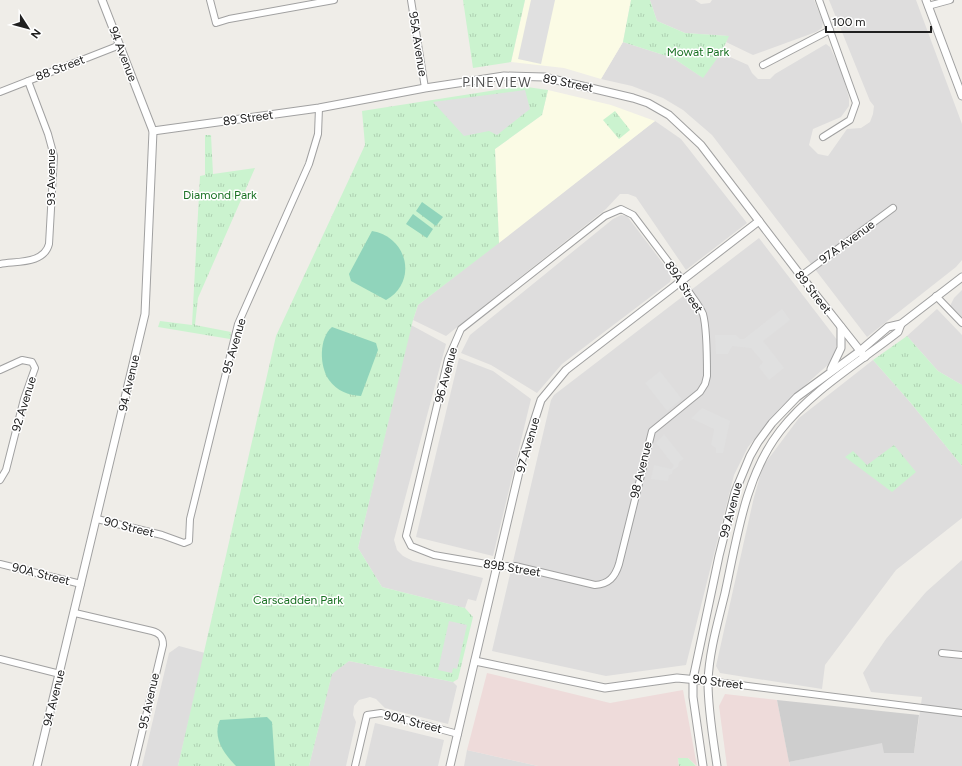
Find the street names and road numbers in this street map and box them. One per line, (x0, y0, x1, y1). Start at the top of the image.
street label: 95A Avenue (406, 11, 430, 78)
street label: 94 Avenue (106, 25, 140, 84)
street label: 88 Street (34, 52, 87, 84)
street label: 89 Street (542, 71, 595, 95)
street label: 89 Street (222, 107, 275, 128)
street label: 93 Avenue (44, 148, 58, 205)
street label: 97A Avenue (817, 217, 878, 267)
street label: 89A Street (662, 259, 706, 316)
street label: 89 Street (792, 268, 834, 317)
street label: 95 Avenue (219, 316, 249, 375)
street label: 96 Avenue (432, 345, 460, 404)
street label: 94 Avenue (116, 353, 142, 413)
street label: 92 Avenue (9, 374, 39, 433)
street label: 97 Avenue (513, 415, 543, 474)
street label: 98 Avenue (627, 440, 655, 500)
street label: 99 Avenue (717, 480, 745, 539)
street label: 90 Street (103, 514, 156, 540)
street label: 89B Street (482, 557, 542, 580)
street label: 90A Street (11, 560, 72, 588)
street label: 94 Avenue (40, 668, 68, 728)
street label: 95 Avenue (136, 671, 162, 730)
street label: 90 Street (692, 672, 745, 692)
street label: 90A Street (383, 708, 444, 736)

